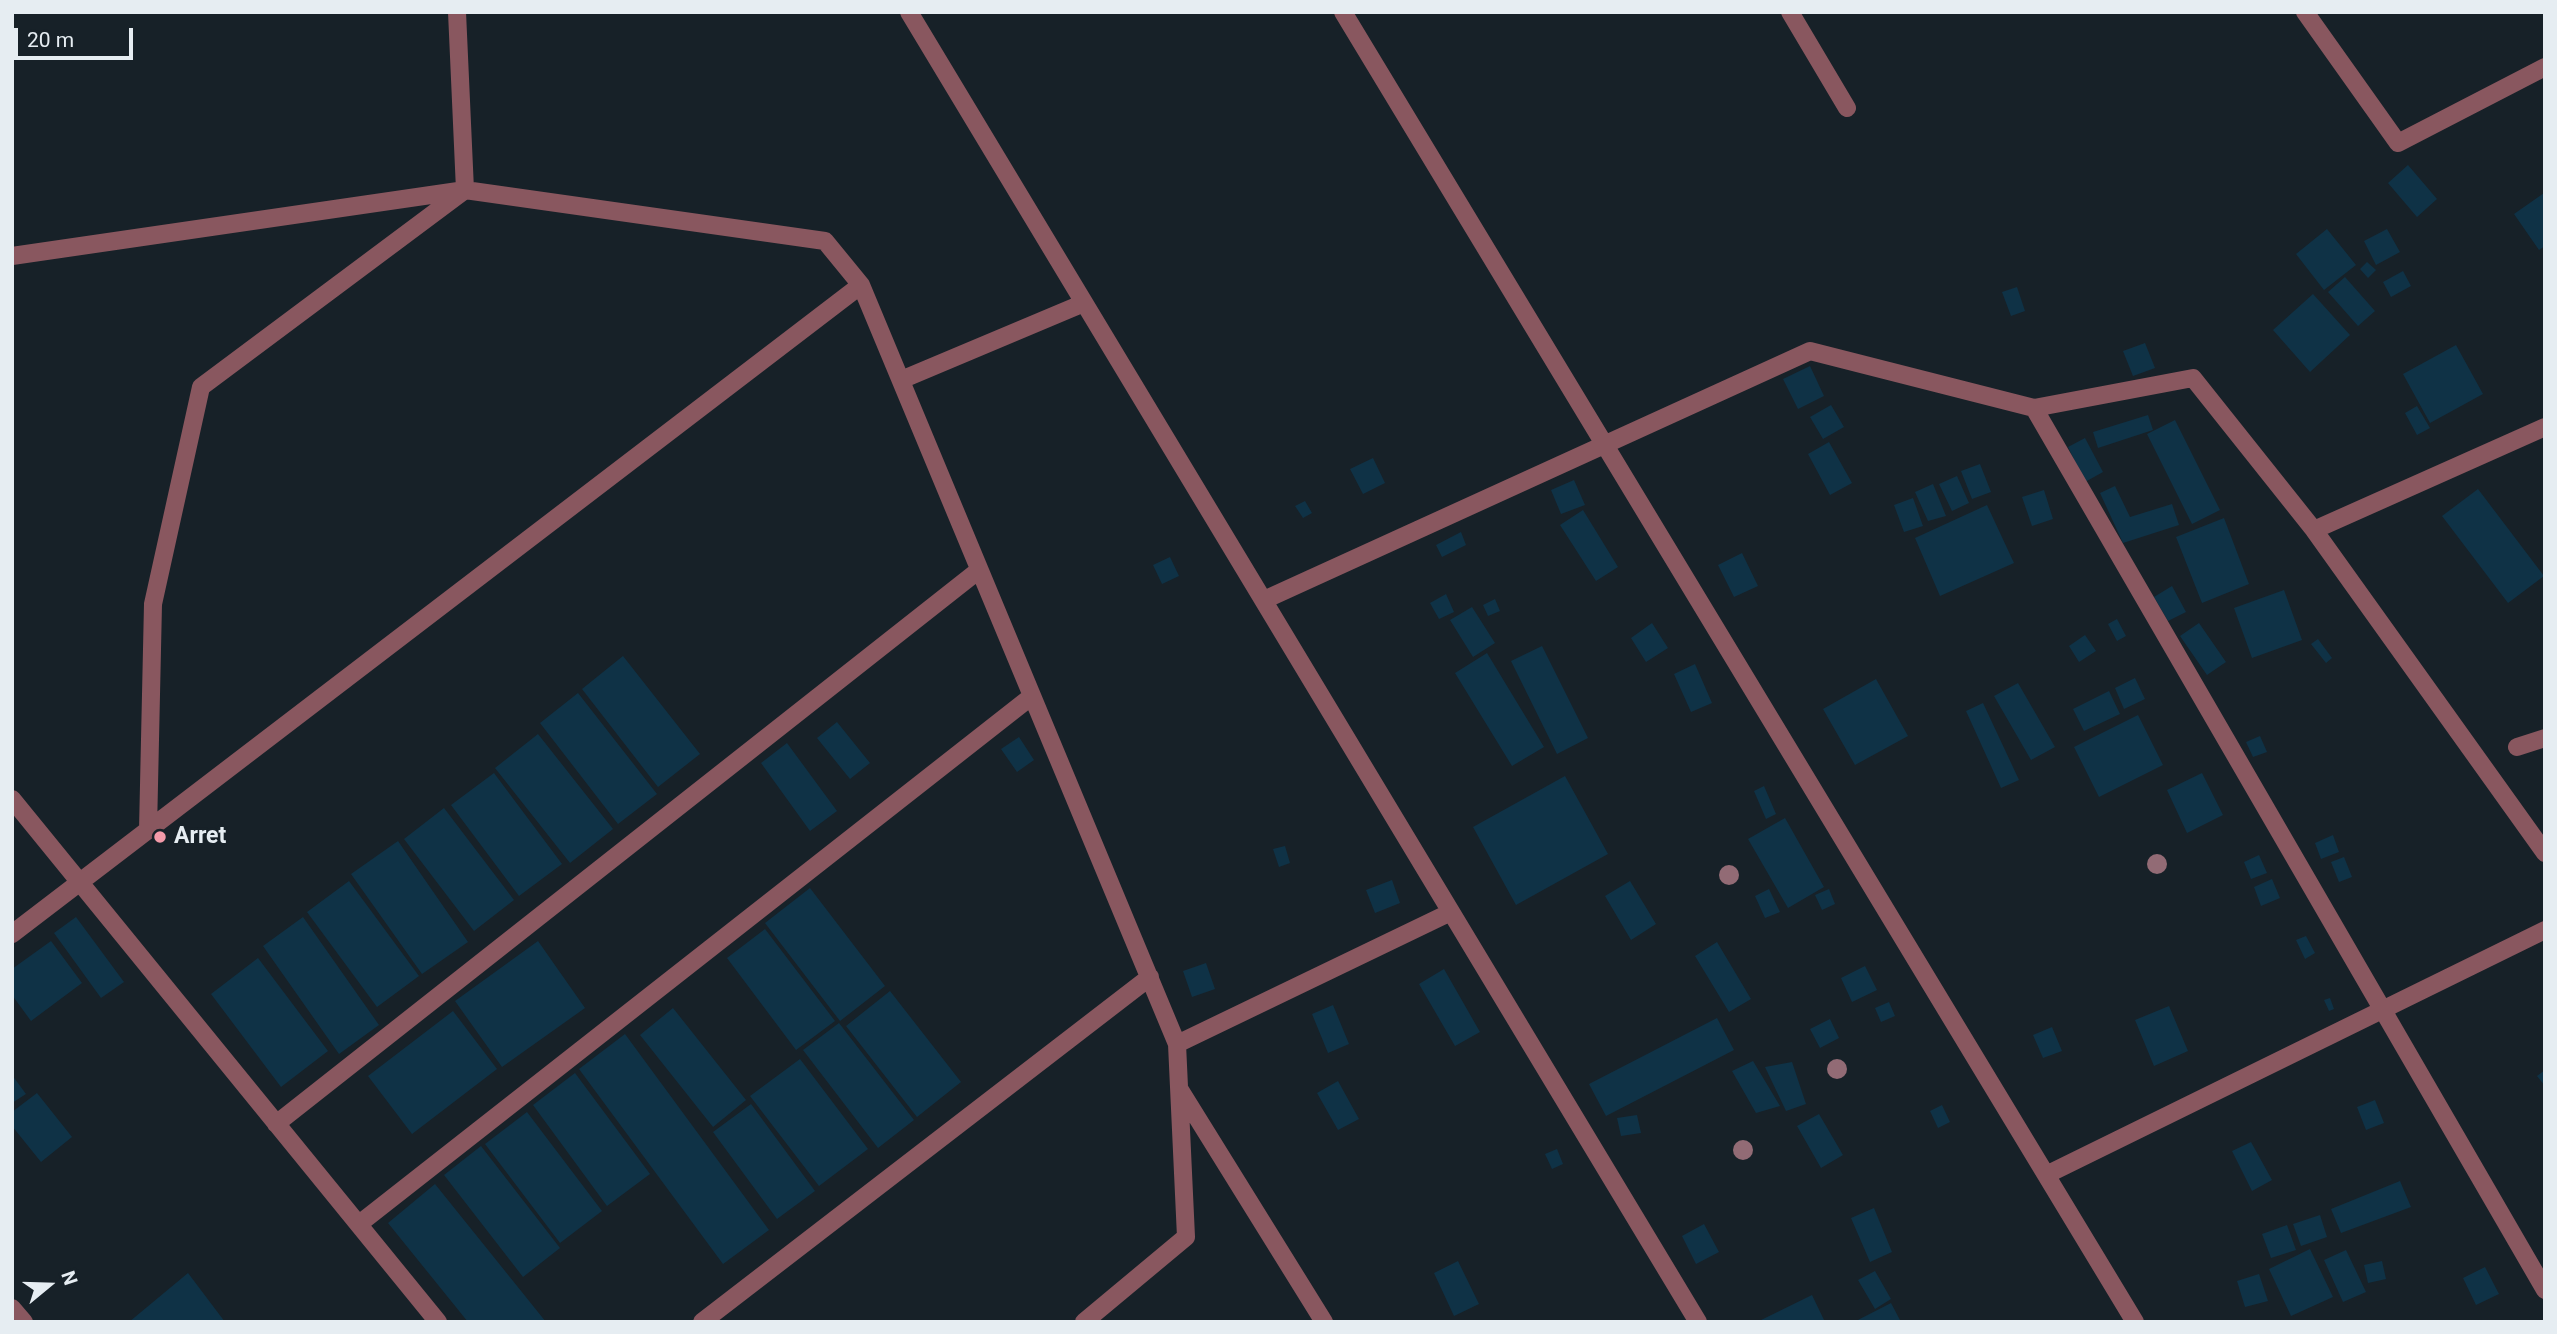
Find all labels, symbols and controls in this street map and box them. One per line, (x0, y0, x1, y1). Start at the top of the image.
scale bar (18, 14, 136, 58)
text: 20 m (27, 28, 74, 52)
place label: Arret (174, 823, 226, 851)
marker: Arret (152, 829, 168, 845)
north arrow (14, 1250, 84, 1320)
text: N (56, 1268, 82, 1288)

